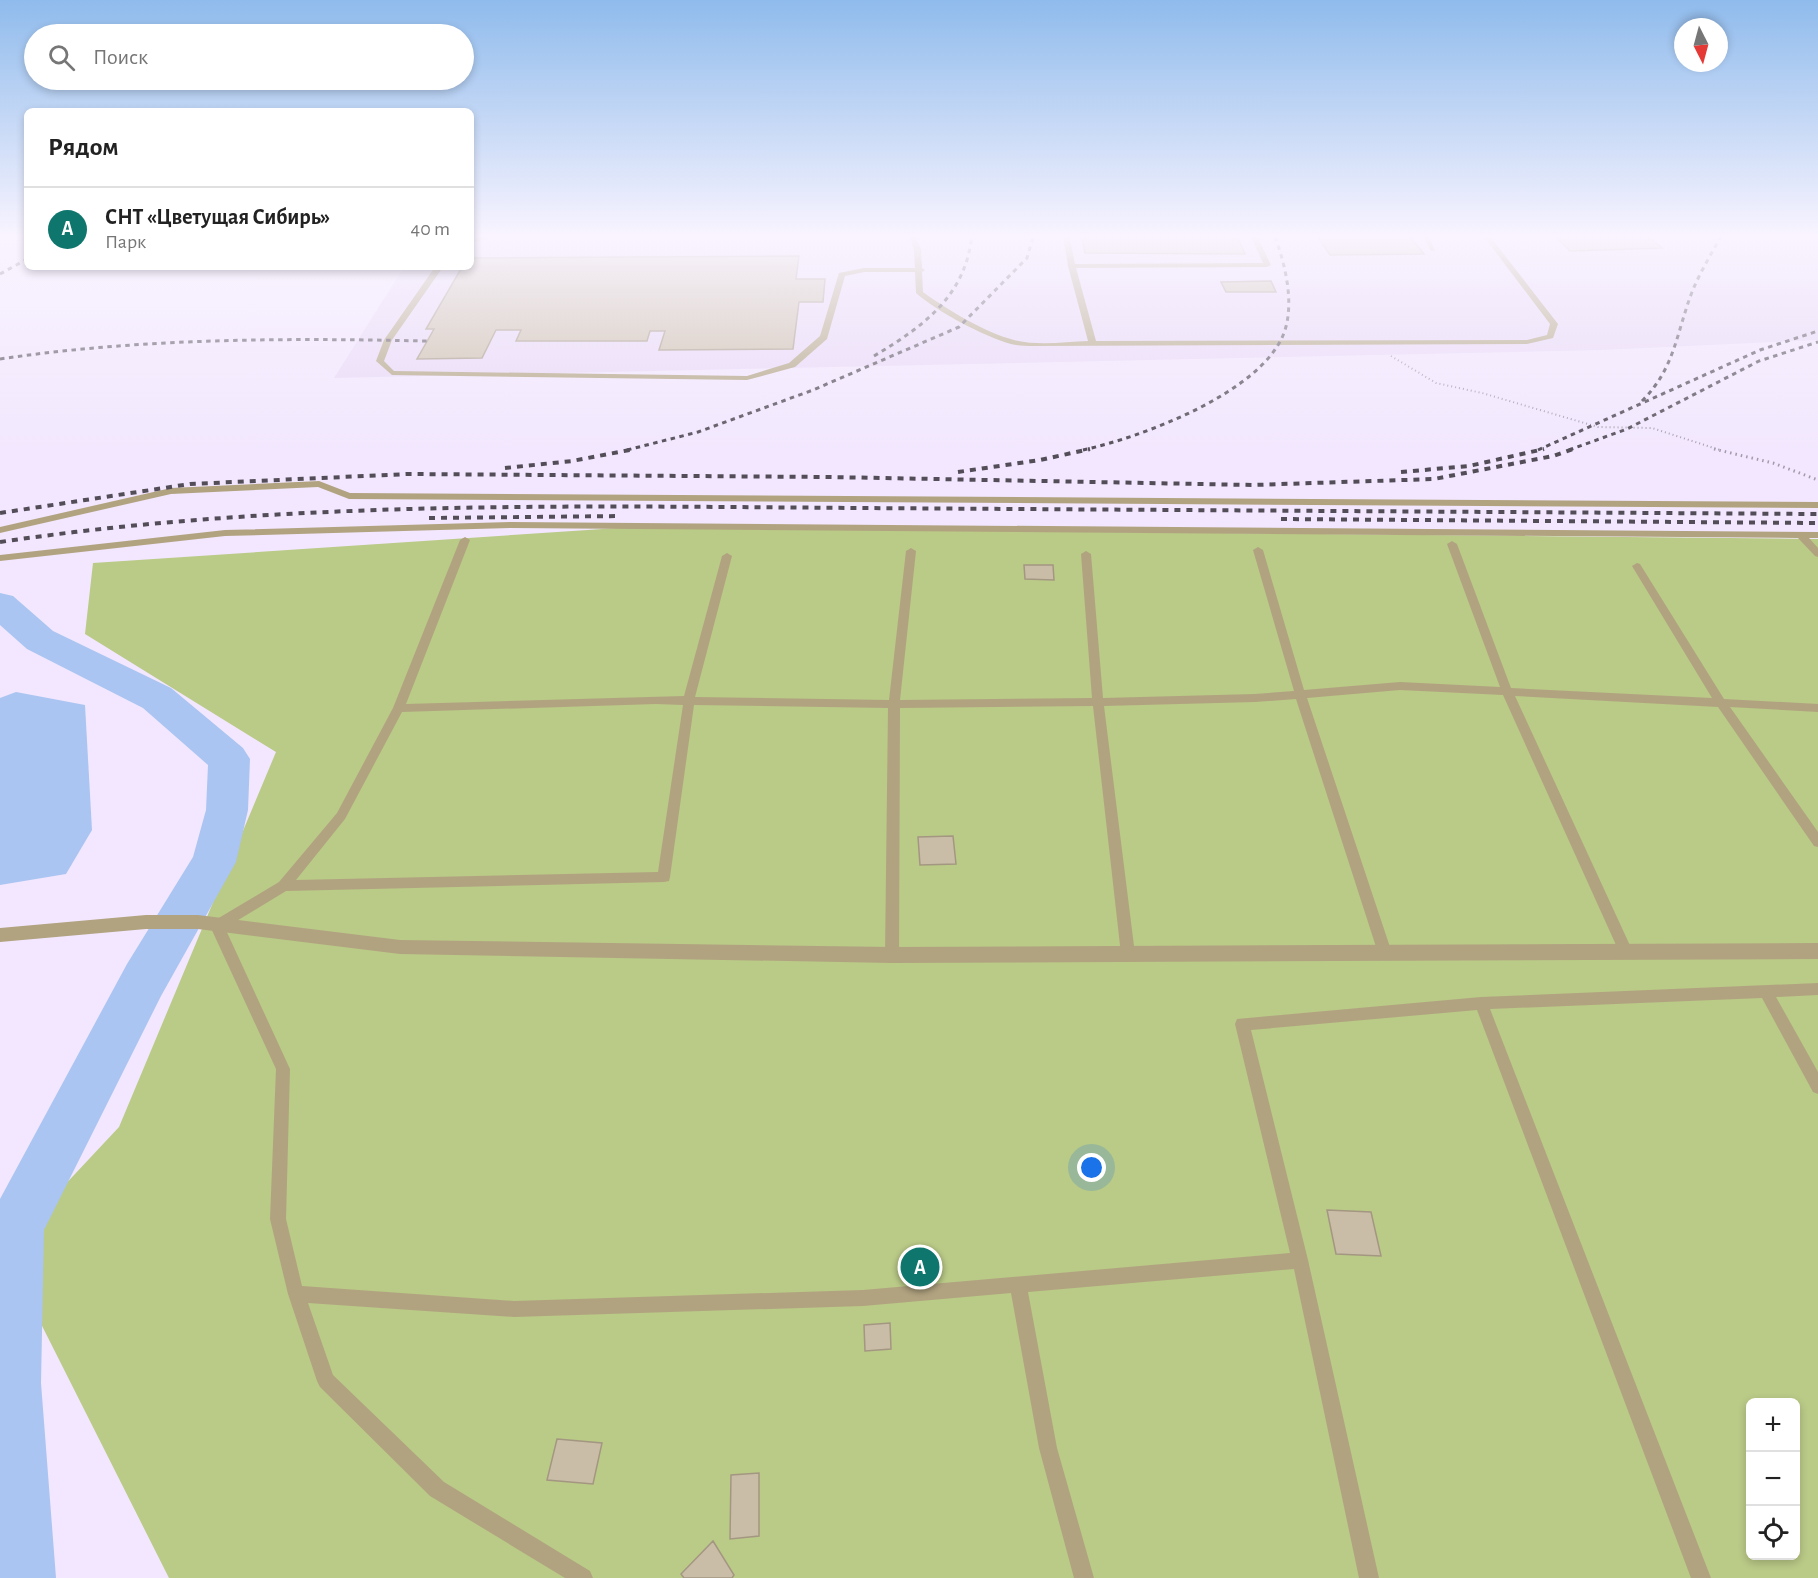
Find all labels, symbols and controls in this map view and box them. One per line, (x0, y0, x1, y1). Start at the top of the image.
north arrow (1674, 18, 1728, 72)
search box (24, 24, 474, 90)
icon: search (45, 41, 78, 74)
text: Поиск (93, 46, 148, 68)
text: Рядом (48, 134, 119, 160)
text: СНТ «Цветущая Сибирь» (105, 206, 330, 228)
text: A (62, 219, 74, 239)
text: 40 m (411, 219, 450, 239)
text: Парк (105, 232, 146, 252)
your location (1077, 1153, 1106, 1182)
pin: A (900, 1244, 940, 1290)
map controls (1746, 1398, 1800, 1560)
button: + (1746, 1398, 1800, 1452)
button: − (1746, 1452, 1800, 1506)
button: locate (1746, 1506, 1800, 1560)

